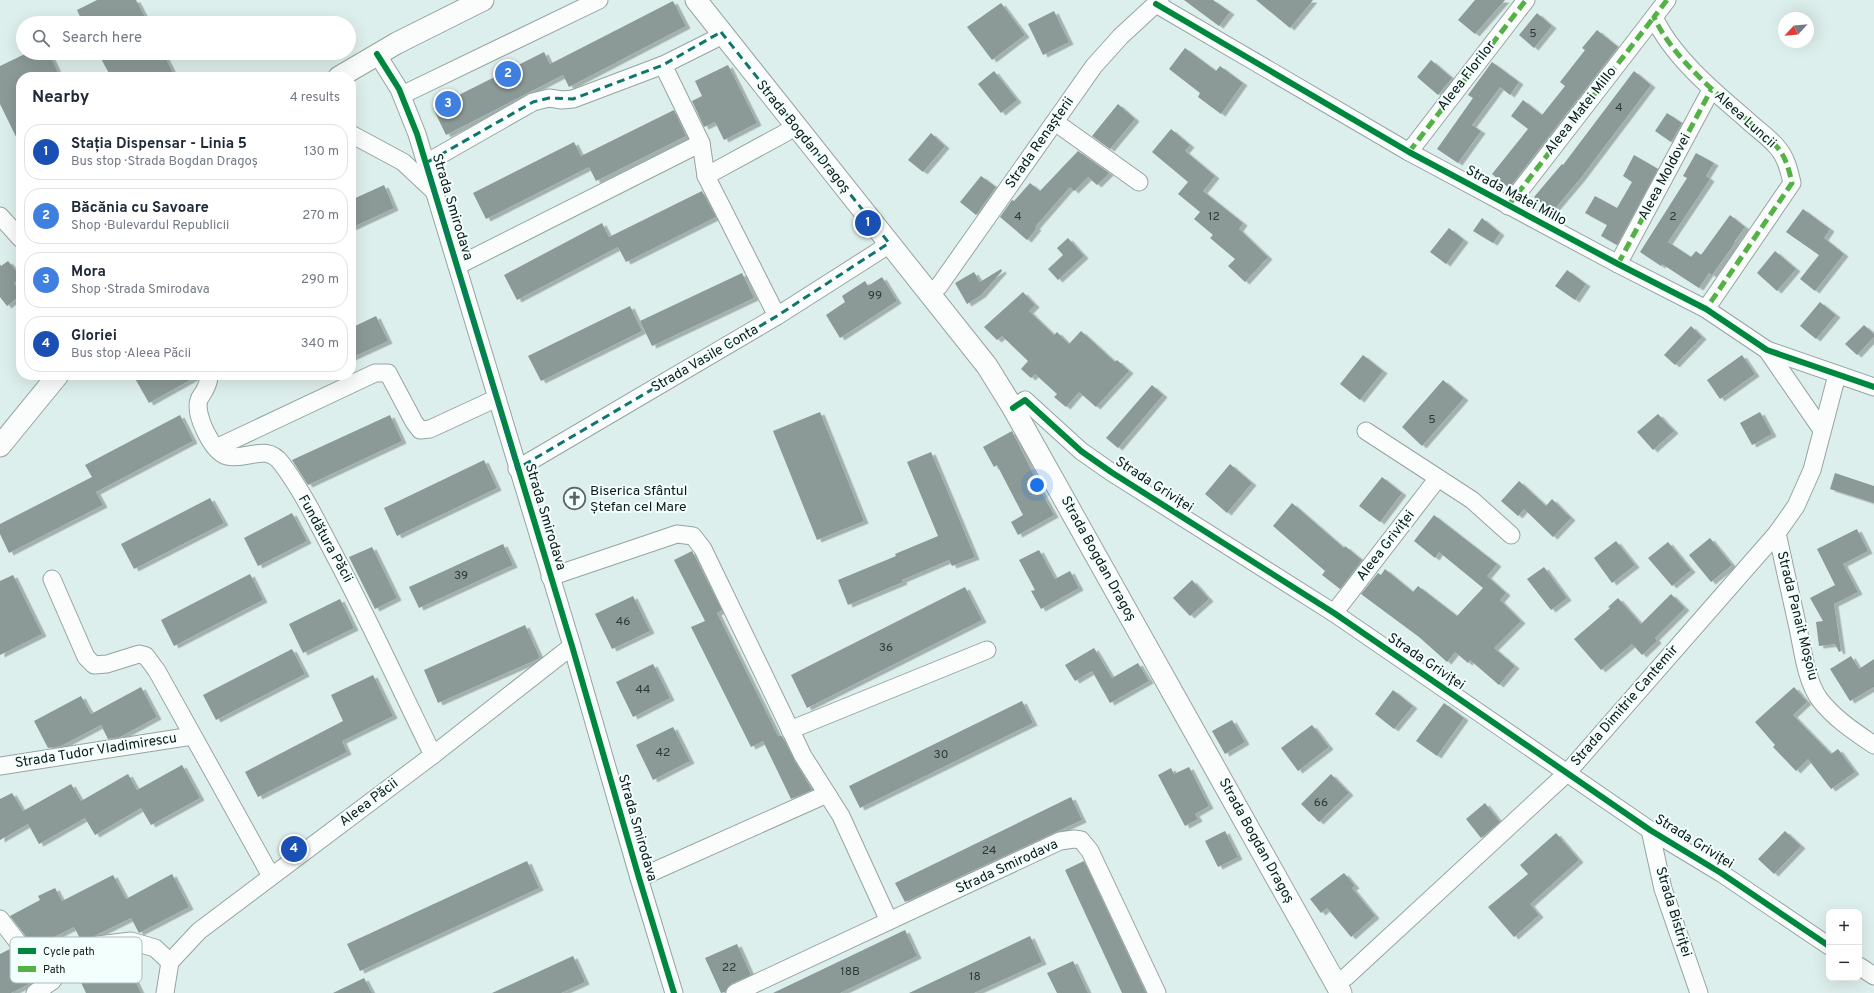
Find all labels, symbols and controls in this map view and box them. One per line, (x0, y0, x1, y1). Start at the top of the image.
north arrow (1778, 12, 1814, 48)
search box (16, 16, 356, 60)
house number: 5 (1529, 26, 1537, 42)
icon: search (30, 27, 52, 49)
text: Search here (62, 29, 142, 48)
street label: Aleea Florilor (1434, 37, 1500, 114)
pin: 2 (495, 59, 521, 89)
street label: Aleea Matei Millo (1541, 64, 1621, 158)
street label: Strada Bogdan Dragoș (752, 77, 854, 197)
text: Nearby (32, 87, 89, 109)
street label: Aleea Luncii (1711, 88, 1779, 152)
pin: 3 (435, 89, 461, 119)
text: 4 results (290, 90, 340, 106)
street label: Strada Renașterii (1002, 94, 1078, 192)
house number: 4 (1615, 100, 1623, 116)
street label: Aleea Moldovei (1635, 131, 1695, 223)
text: Stația Dispensar - Linia 5 (71, 135, 247, 154)
text: 1 (43, 144, 49, 160)
text: 130 m (304, 144, 339, 160)
street label: Strada Smirodava (428, 152, 476, 262)
text: Bus stop · Strada Bogdan Dragoș (71, 154, 258, 170)
street label: Strada Matei Millo (1463, 162, 1569, 230)
text: Băcănia cu Savoare (71, 199, 209, 218)
text: 2 (42, 208, 50, 224)
text: 270 m (302, 208, 339, 224)
pin: 1 (855, 208, 881, 238)
house number: 4 (1014, 209, 1022, 225)
house number: 12 (1208, 209, 1220, 225)
house number: 2 (1669, 209, 1677, 225)
text: Shop · Bulevardul Republicii (71, 218, 229, 234)
text: Mora (71, 263, 106, 282)
text: 3 (42, 272, 50, 288)
text: 290 m (301, 272, 339, 288)
text: Shop · Strada Smirodava (71, 282, 210, 298)
house number: 99 (868, 288, 882, 304)
street label: Strada Vasile Conta (648, 321, 762, 397)
text: Gloriei (71, 327, 117, 346)
text: 4 (42, 336, 50, 352)
text: 340 m (301, 336, 339, 352)
text: Bus stop · Aleea Păcii (71, 346, 191, 362)
house number: 5 (1428, 412, 1436, 428)
street label: Strada Griviței (1112, 453, 1196, 517)
street label: Strada Smirodava (521, 462, 569, 572)
your location (1027, 475, 1047, 495)
place label: Biserica Sfântul Ștefan cel Mare (590, 483, 687, 516)
church icon: Biserica Sfântul Ștefan cel Mare (562, 486, 588, 512)
street label: Fundătura Păcii (294, 492, 356, 586)
street label: Strada Bogdan Dragoș (1057, 493, 1139, 625)
street label: Aleea Griviței (1353, 507, 1419, 585)
street label: Strada Panait Moșoiu (1773, 550, 1821, 682)
house number: 39 (454, 568, 468, 584)
house number: 46 (616, 614, 630, 630)
street label: Strada Griviței (1384, 630, 1468, 694)
house number: 36 (879, 640, 893, 656)
street label: Strada Dimitrie Cantemir (1568, 641, 1683, 770)
house number: 44 (636, 682, 650, 698)
street label: Strada Tudor Vladimirescu (14, 730, 178, 772)
house number: 42 (656, 745, 670, 761)
house number: 30 (934, 747, 948, 763)
street label: Strada Smirodava (614, 772, 660, 884)
street label: Aleea Păcii (336, 775, 402, 831)
street label: Strada Bogdan Dragoș (1215, 775, 1297, 907)
house number: 66 (1314, 795, 1328, 811)
street label: Strada Griviței (1651, 811, 1737, 873)
pin: 4 (281, 834, 307, 864)
street label: Strada Smirodava (953, 836, 1061, 898)
house number: 24 (982, 843, 996, 859)
street label: Strada Bistriței (1651, 865, 1695, 959)
map controls (1826, 909, 1862, 981)
button: + (1826, 909, 1862, 945)
legend (10, 937, 142, 983)
text: Cycle path (43, 945, 95, 959)
button: − (1826, 945, 1862, 981)
house number: 22 (722, 960, 736, 976)
text: Path (43, 963, 65, 977)
house number: 18B (840, 964, 860, 980)
house number: 18 (969, 969, 981, 985)

